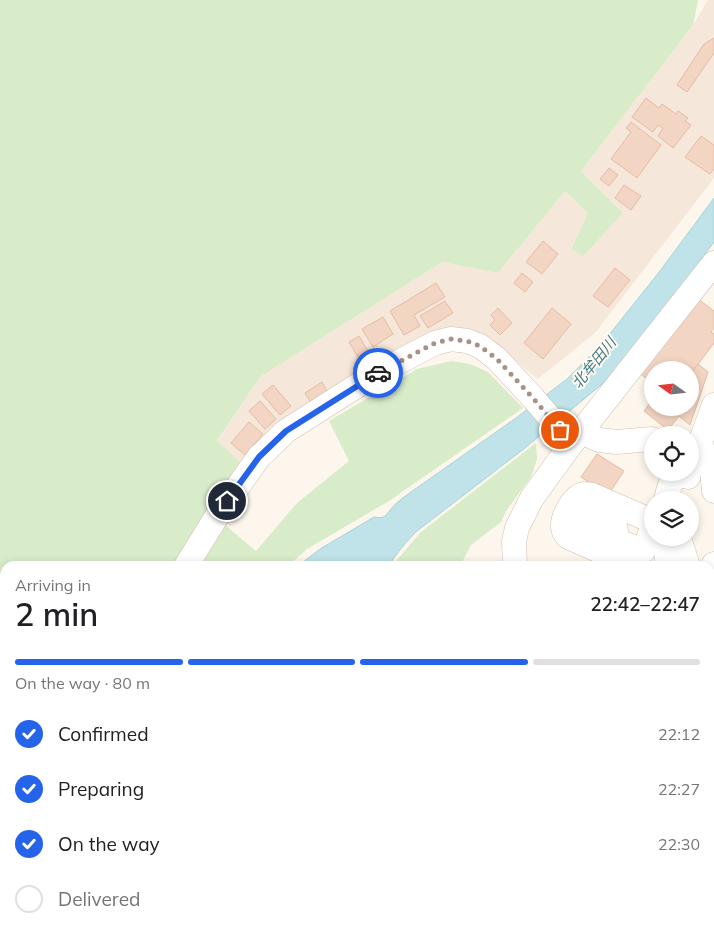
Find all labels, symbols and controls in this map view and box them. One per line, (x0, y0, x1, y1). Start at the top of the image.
water label: 北牟田川 (567, 332, 621, 392)
courier (353, 348, 403, 398)
icon: car (364, 359, 392, 387)
north arrow (644, 361, 699, 416)
map controls (644, 361, 699, 546)
pin (539, 409, 581, 451)
icon: bag (546, 416, 574, 444)
button: locate (644, 426, 699, 481)
pin (206, 480, 248, 522)
icon: home (213, 487, 241, 515)
button: layers (644, 491, 699, 546)
text: Arriving in (15, 575, 91, 595)
text: 22:42–22:47 (590, 592, 700, 616)
text: 2 min (15, 594, 98, 634)
text: On the way · 80 m (15, 673, 150, 693)
icon: check (15, 720, 43, 748)
text: Confirmed (58, 722, 149, 746)
text: 22:12 (658, 724, 700, 744)
icon: check (15, 775, 43, 803)
text: Preparing (58, 777, 144, 801)
text: 22:27 (658, 779, 700, 799)
icon: check (15, 830, 43, 858)
text: On the way (58, 832, 160, 856)
text: 22:30 (658, 834, 700, 854)
text: Delivered (58, 887, 140, 911)

